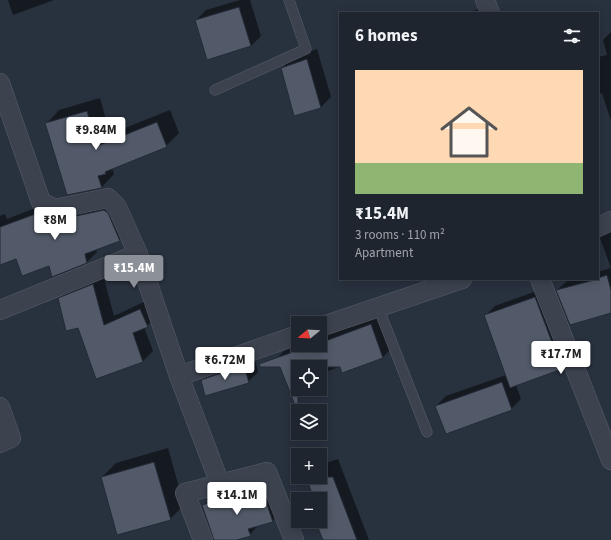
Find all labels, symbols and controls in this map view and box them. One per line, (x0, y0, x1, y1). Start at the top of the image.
text: 6 homes (355, 24, 417, 48)
icon: filters (561, 25, 583, 47)
icon: home (433, 96, 505, 168)
pin: ₹9.84M (63, 117, 129, 151)
text: ₹9.84M (75, 121, 117, 139)
text: ₹15.4M (355, 202, 409, 226)
pin: ₹8M (36, 207, 74, 241)
text: ₹8M (43, 211, 67, 229)
text: 3 rooms · 110 m² (355, 226, 445, 244)
text: Apartment (355, 244, 413, 262)
pin: ₹15.4M (101, 255, 167, 289)
text: ₹15.4M (113, 259, 155, 277)
north arrow (291, 316, 327, 352)
map controls (291, 316, 327, 528)
pin: ₹17.7M (528, 341, 594, 375)
text: ₹17.7M (540, 345, 582, 363)
pin: ₹6.72M (192, 347, 258, 381)
text: ₹6.72M (204, 351, 246, 369)
button: locate (291, 360, 327, 396)
button: layers (291, 404, 327, 440)
button: + (291, 448, 327, 484)
pin: ₹14.1M (204, 482, 270, 516)
text: ₹14.1M (216, 486, 258, 504)
button: − (291, 492, 327, 528)

